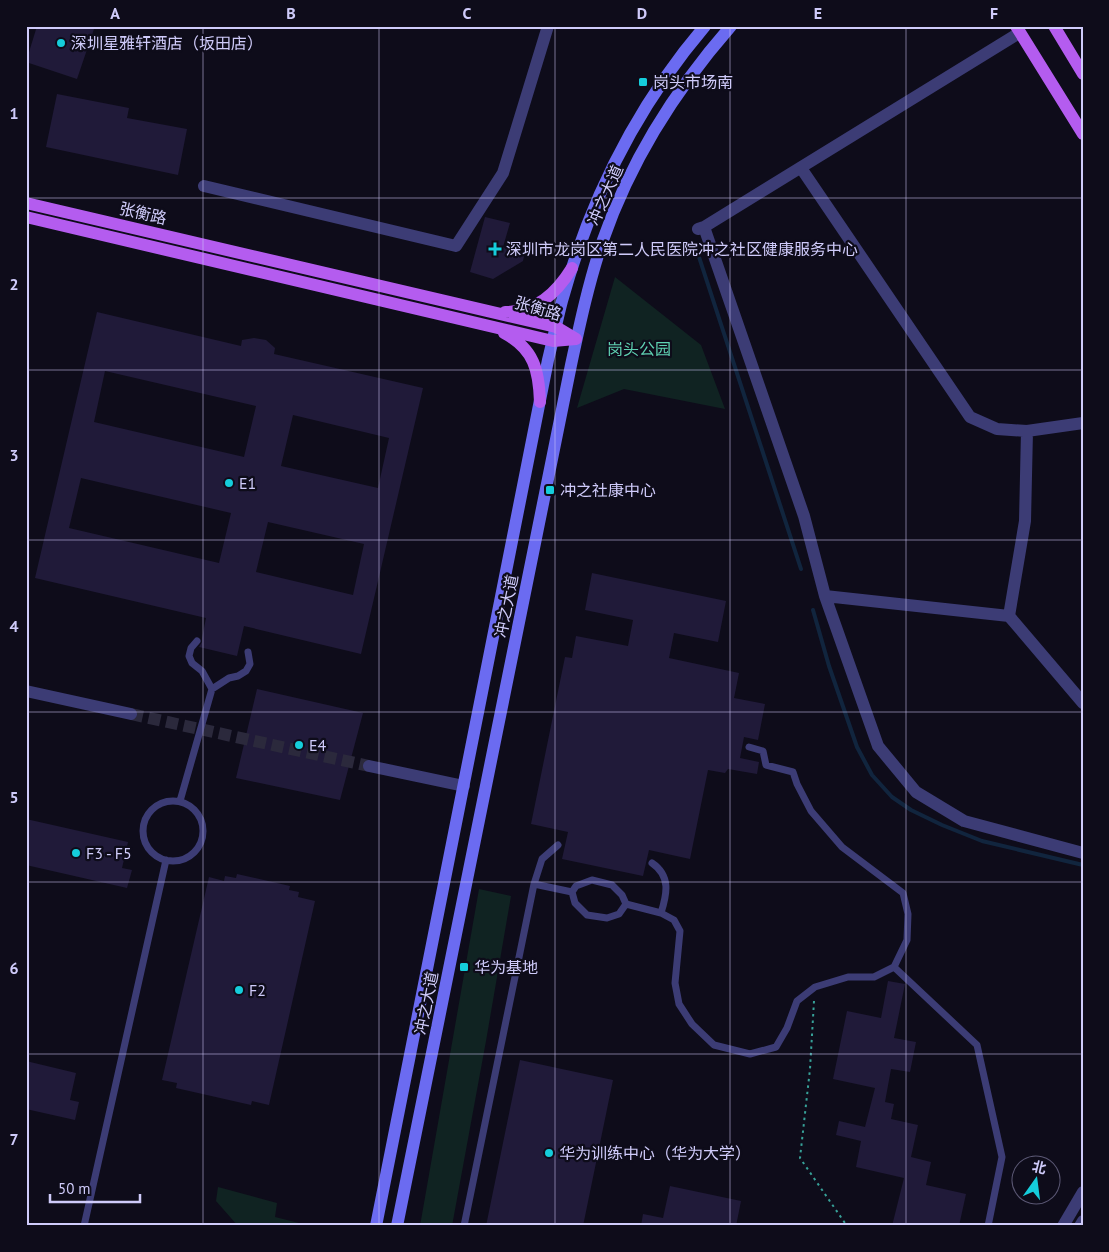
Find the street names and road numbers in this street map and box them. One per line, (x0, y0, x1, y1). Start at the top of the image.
street label: 冲之大道 (583, 162, 627, 228)
street label: 张衡路 (117, 198, 169, 228)
street label: 张衡路 (512, 292, 564, 324)
street label: 冲之大道 (490, 573, 522, 639)
street label: 冲之大道 (410, 970, 442, 1036)

